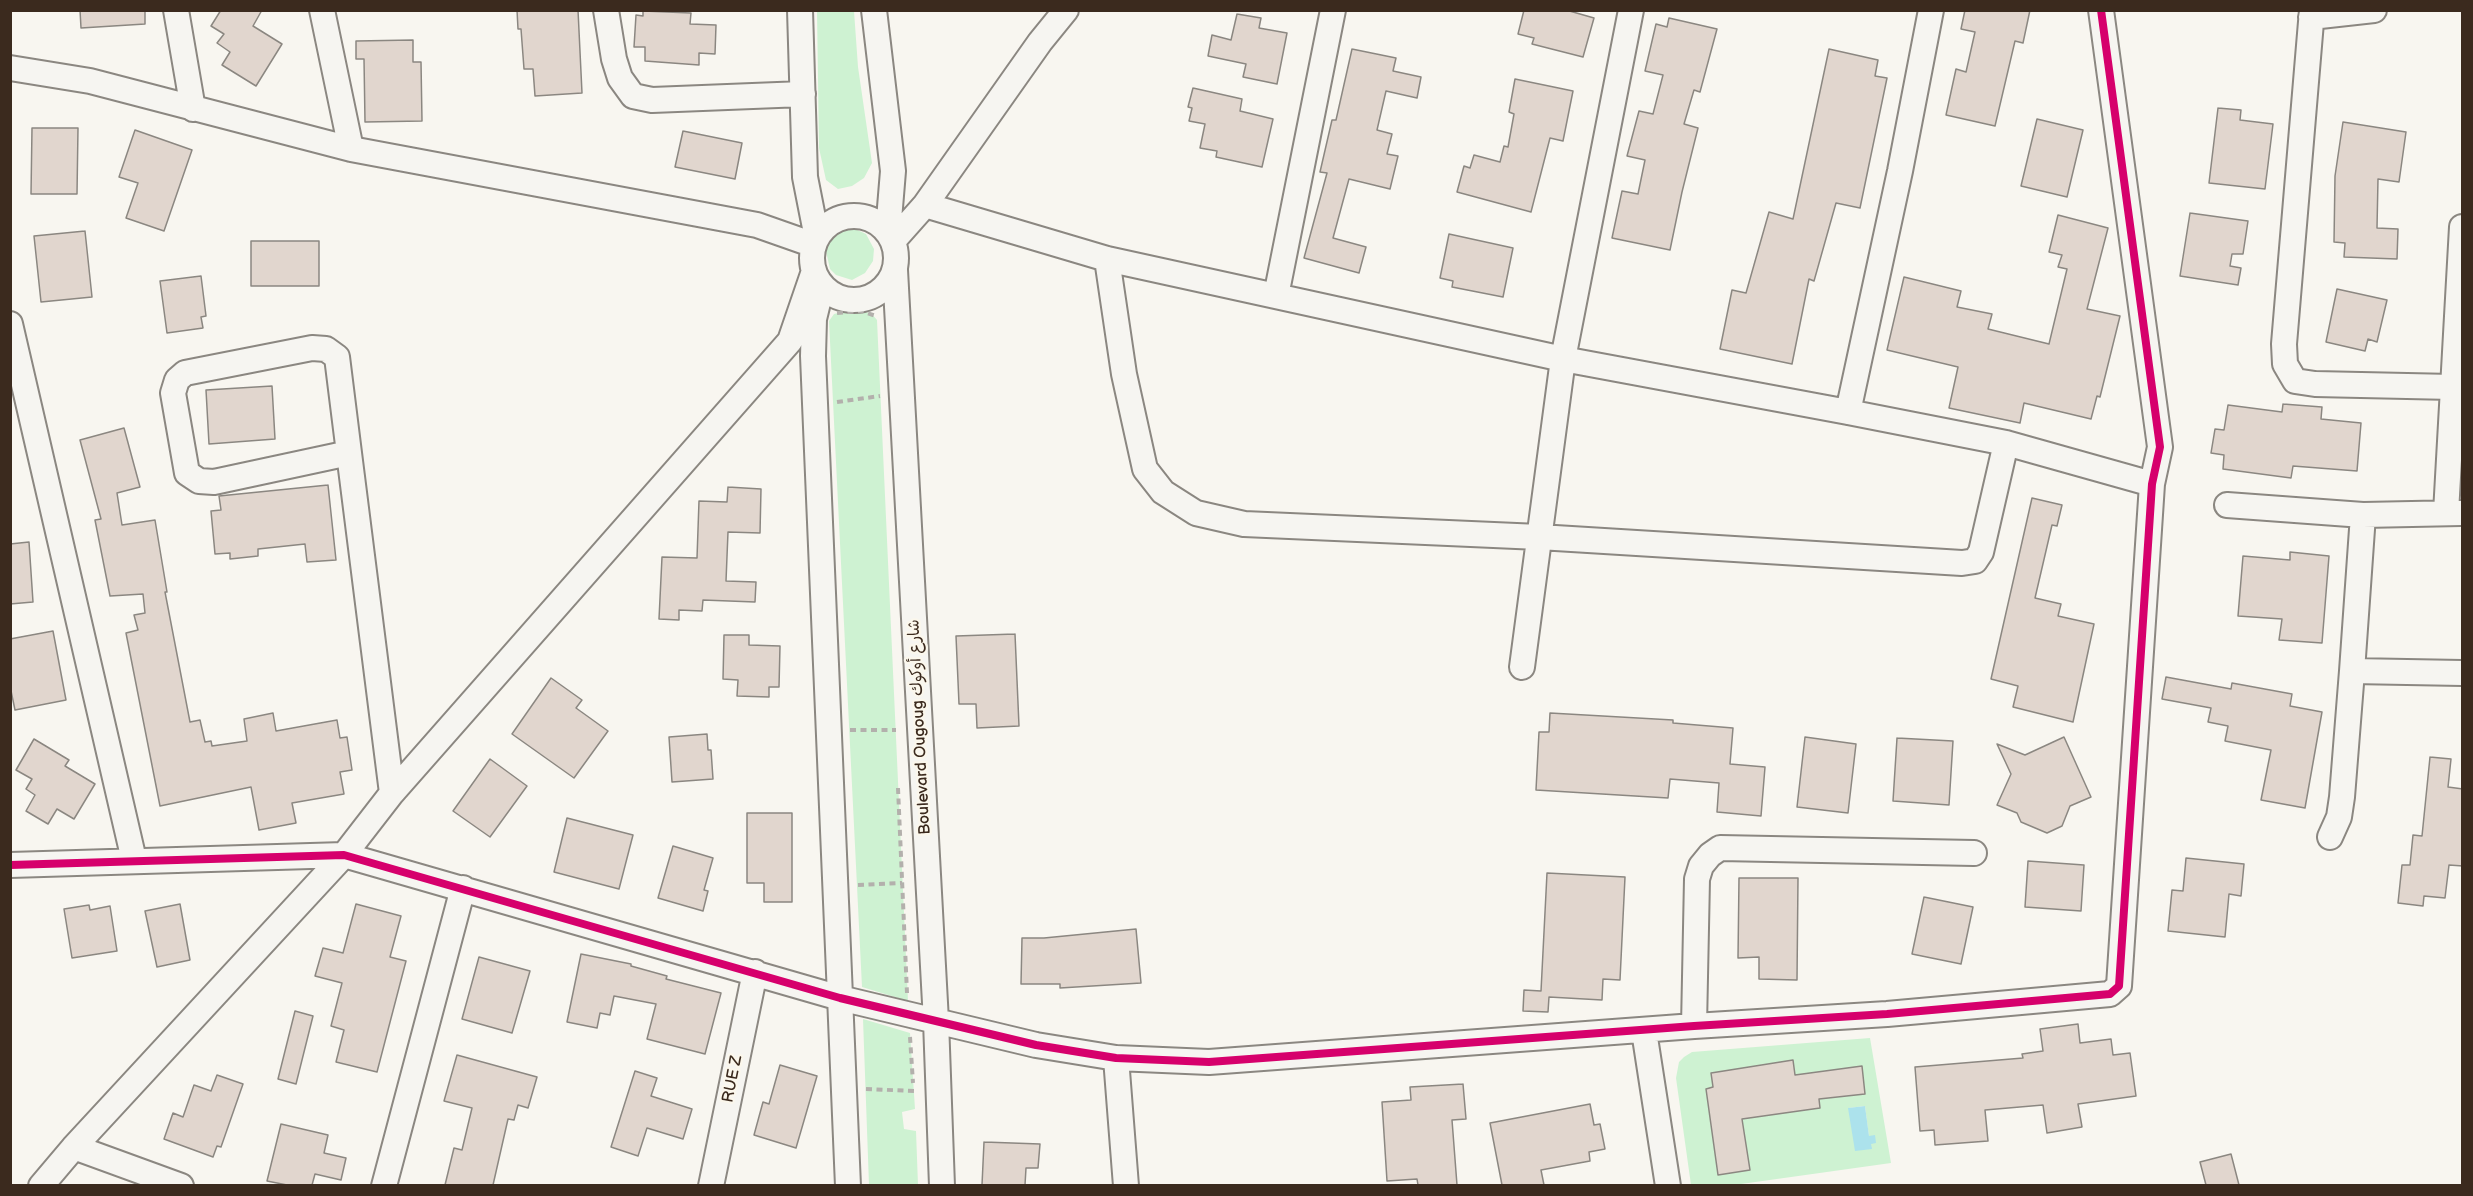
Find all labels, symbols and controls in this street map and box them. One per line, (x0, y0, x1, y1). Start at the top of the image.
street label: Boulevard Ougoug شارع أوكوك (905, 619, 935, 835)
street label: RUE Z (719, 1054, 747, 1104)

